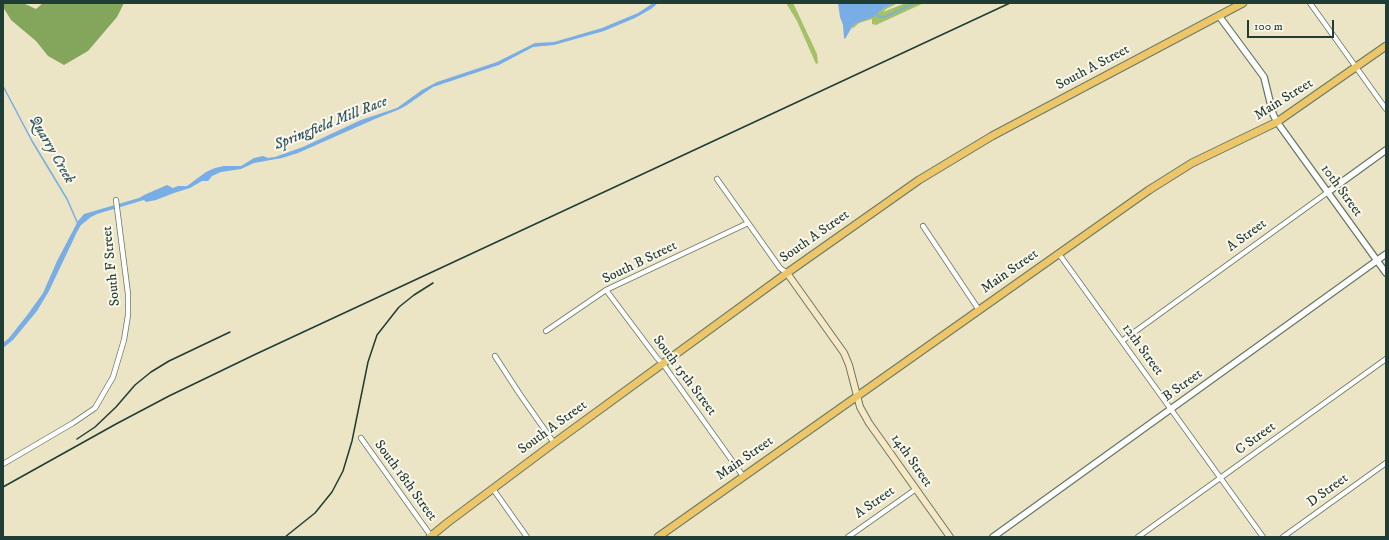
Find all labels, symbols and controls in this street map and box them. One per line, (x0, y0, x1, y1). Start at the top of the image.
scale bar (1249, 12, 1336, 38)
text: 100 m (1254, 19, 1283, 34)
street label: South A Street (1053, 42, 1133, 94)
street label: Main Street (1252, 75, 1316, 125)
water label: Springfield Mill Race (272, 93, 390, 155)
water label: Quarry Creek (24, 113, 78, 187)
street label: 10th Street (1316, 162, 1366, 220)
street label: South A Street (777, 207, 853, 267)
street label: A Street (1224, 216, 1270, 256)
street label: South F Street (99, 225, 125, 307)
street label: South B Street (600, 238, 680, 288)
street label: Main Street (978, 246, 1042, 298)
street label: 12th Street (1118, 321, 1166, 379)
street label: South 15th Street (648, 333, 720, 419)
street label: B Street (1160, 366, 1206, 406)
street label: South A Street (515, 397, 591, 459)
street label: C Street (1233, 419, 1279, 459)
street label: 14th Street (887, 431, 935, 491)
street label: Main Street (713, 433, 777, 485)
street label: South 18th Street (370, 437, 440, 525)
street label: D Street (1304, 471, 1352, 511)
street label: A Street (852, 483, 898, 523)

